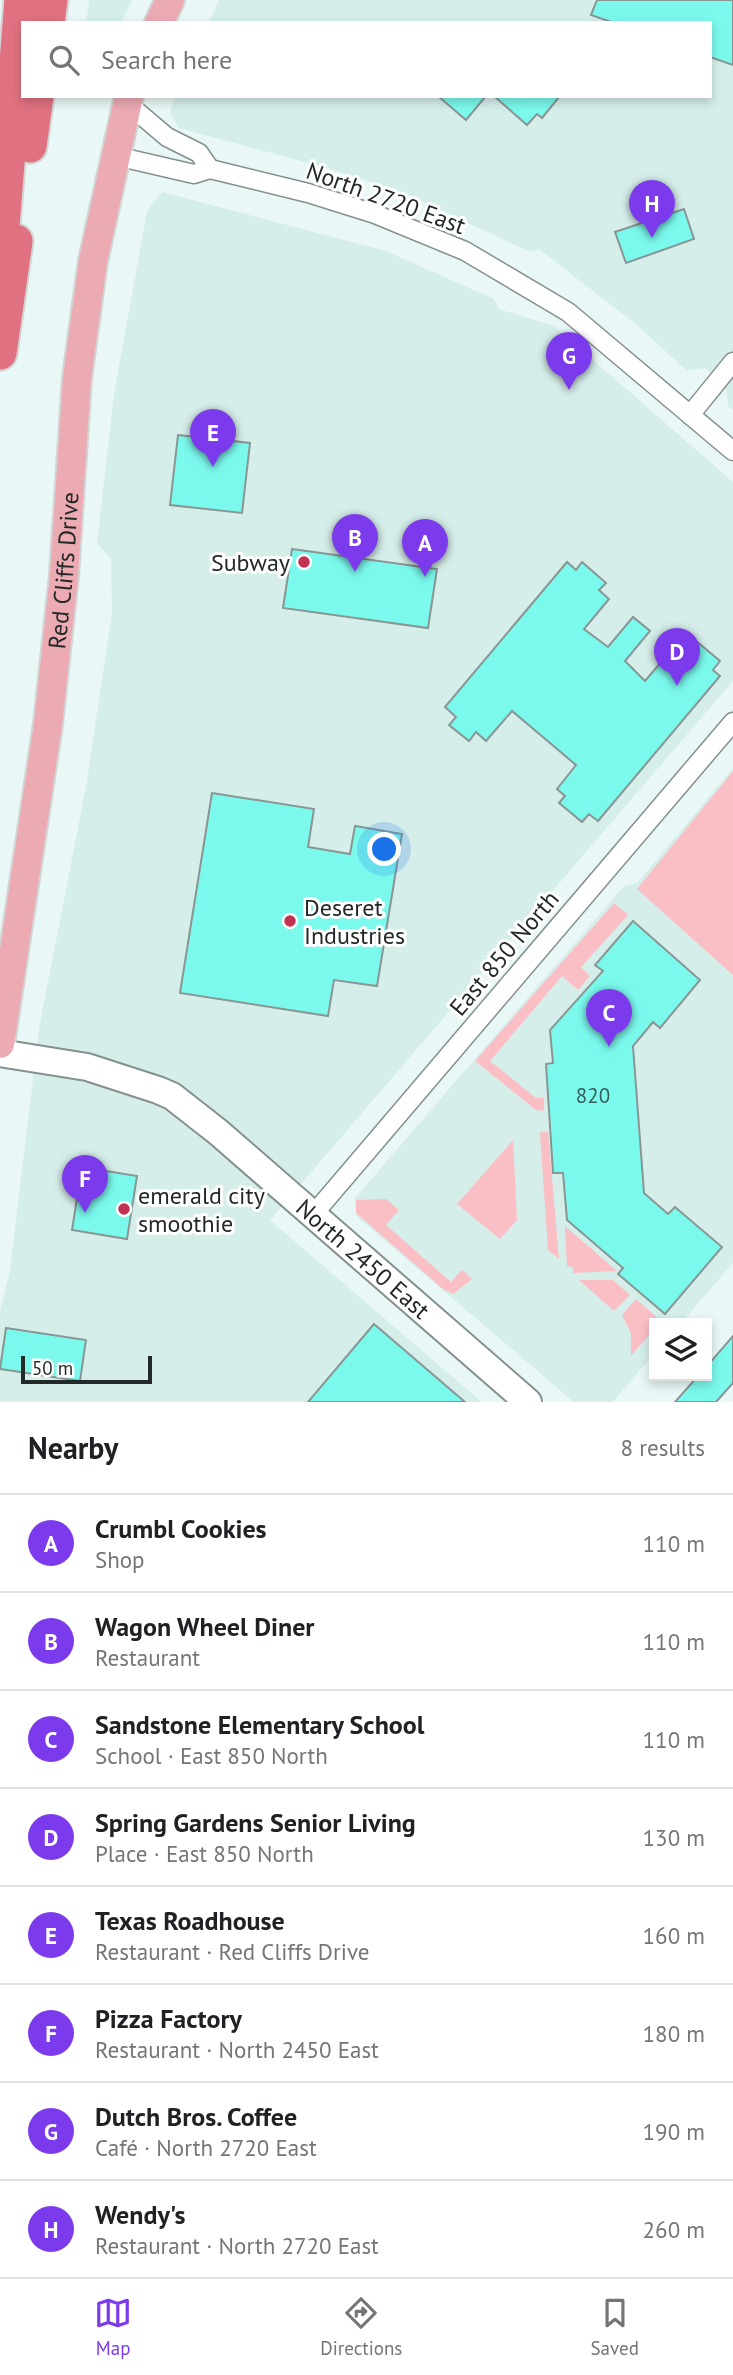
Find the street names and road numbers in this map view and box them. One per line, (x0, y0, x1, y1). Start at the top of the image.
street label: North 2720 East (302, 155, 470, 241)
street label: Red Cliffs Drive (41, 491, 85, 650)
street label: East 850 North (443, 884, 565, 1022)
street label: North 2450 East (290, 1192, 437, 1325)

